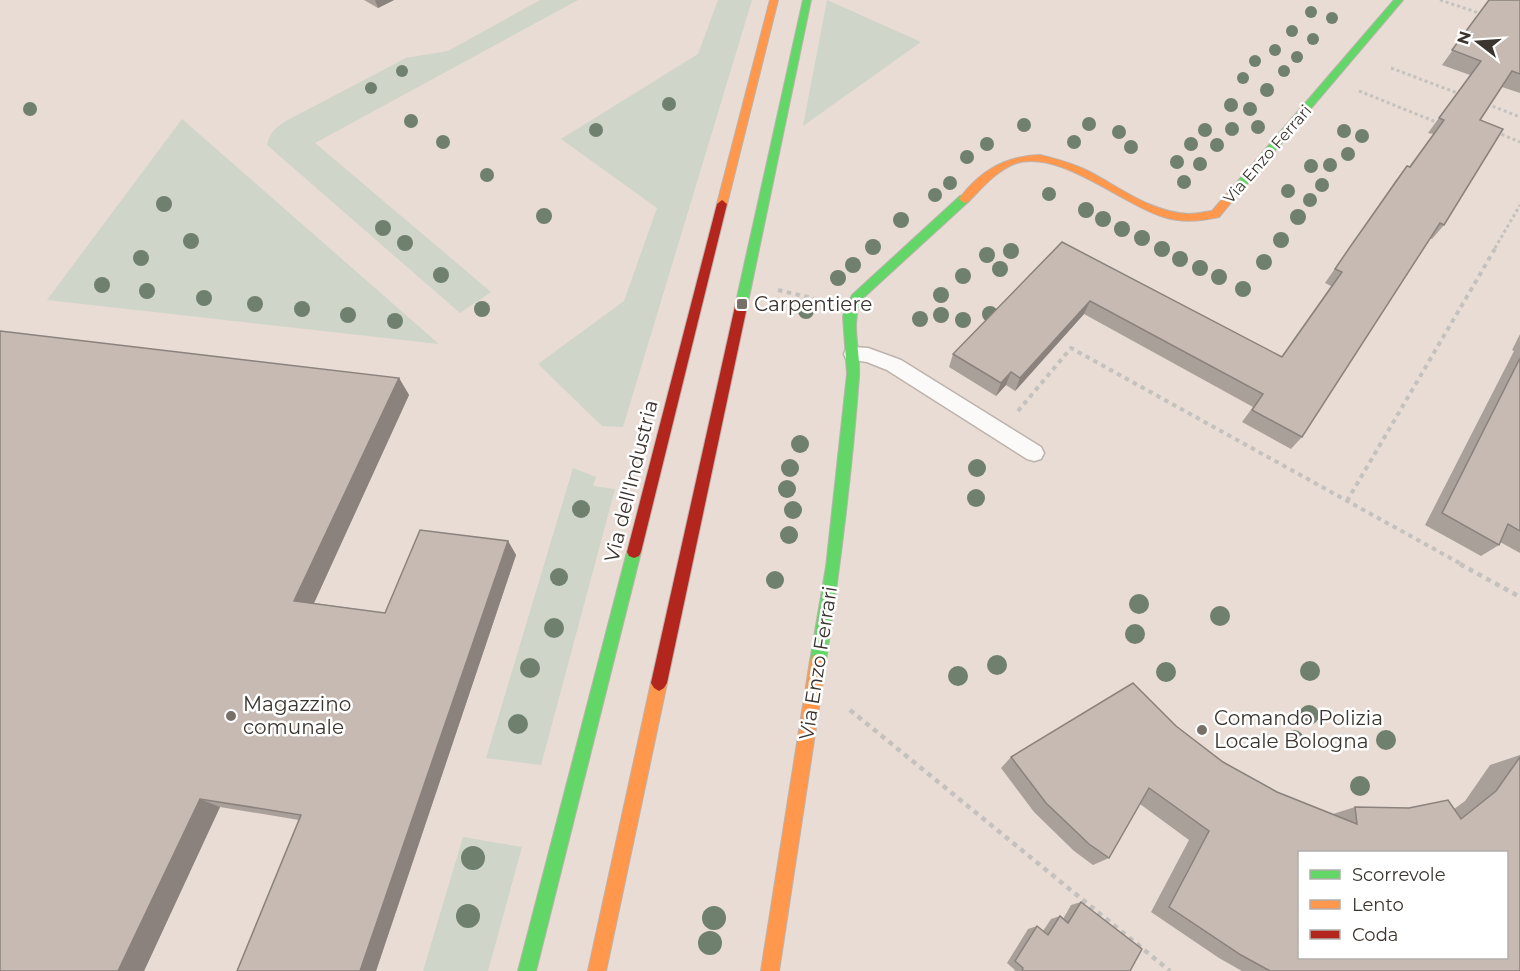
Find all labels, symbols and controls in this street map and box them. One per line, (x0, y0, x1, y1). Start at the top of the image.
north arrow (1448, 12, 1508, 72)
text: N (1453, 29, 1475, 47)
street label: Via Enzo Ferrari (1219, 101, 1315, 207)
place label: Carpentiere (754, 292, 872, 316)
marker: Carpentiere (735, 297, 749, 311)
street label: Via dell'Industria (599, 398, 663, 564)
street label: Via Enzo Ferrari (794, 584, 842, 742)
place label: Magazzino comunale (243, 692, 351, 739)
place label: Comando Polizia Locale Bologna (1214, 706, 1383, 753)
marker: Magazzino comunale (224, 709, 238, 723)
marker: Comando Polizia Locale Bologna (1195, 723, 1209, 737)
legend (1298, 851, 1508, 959)
text: Scorrevole (1352, 864, 1446, 886)
text: Lento (1352, 894, 1404, 916)
text: Coda (1352, 924, 1398, 946)

